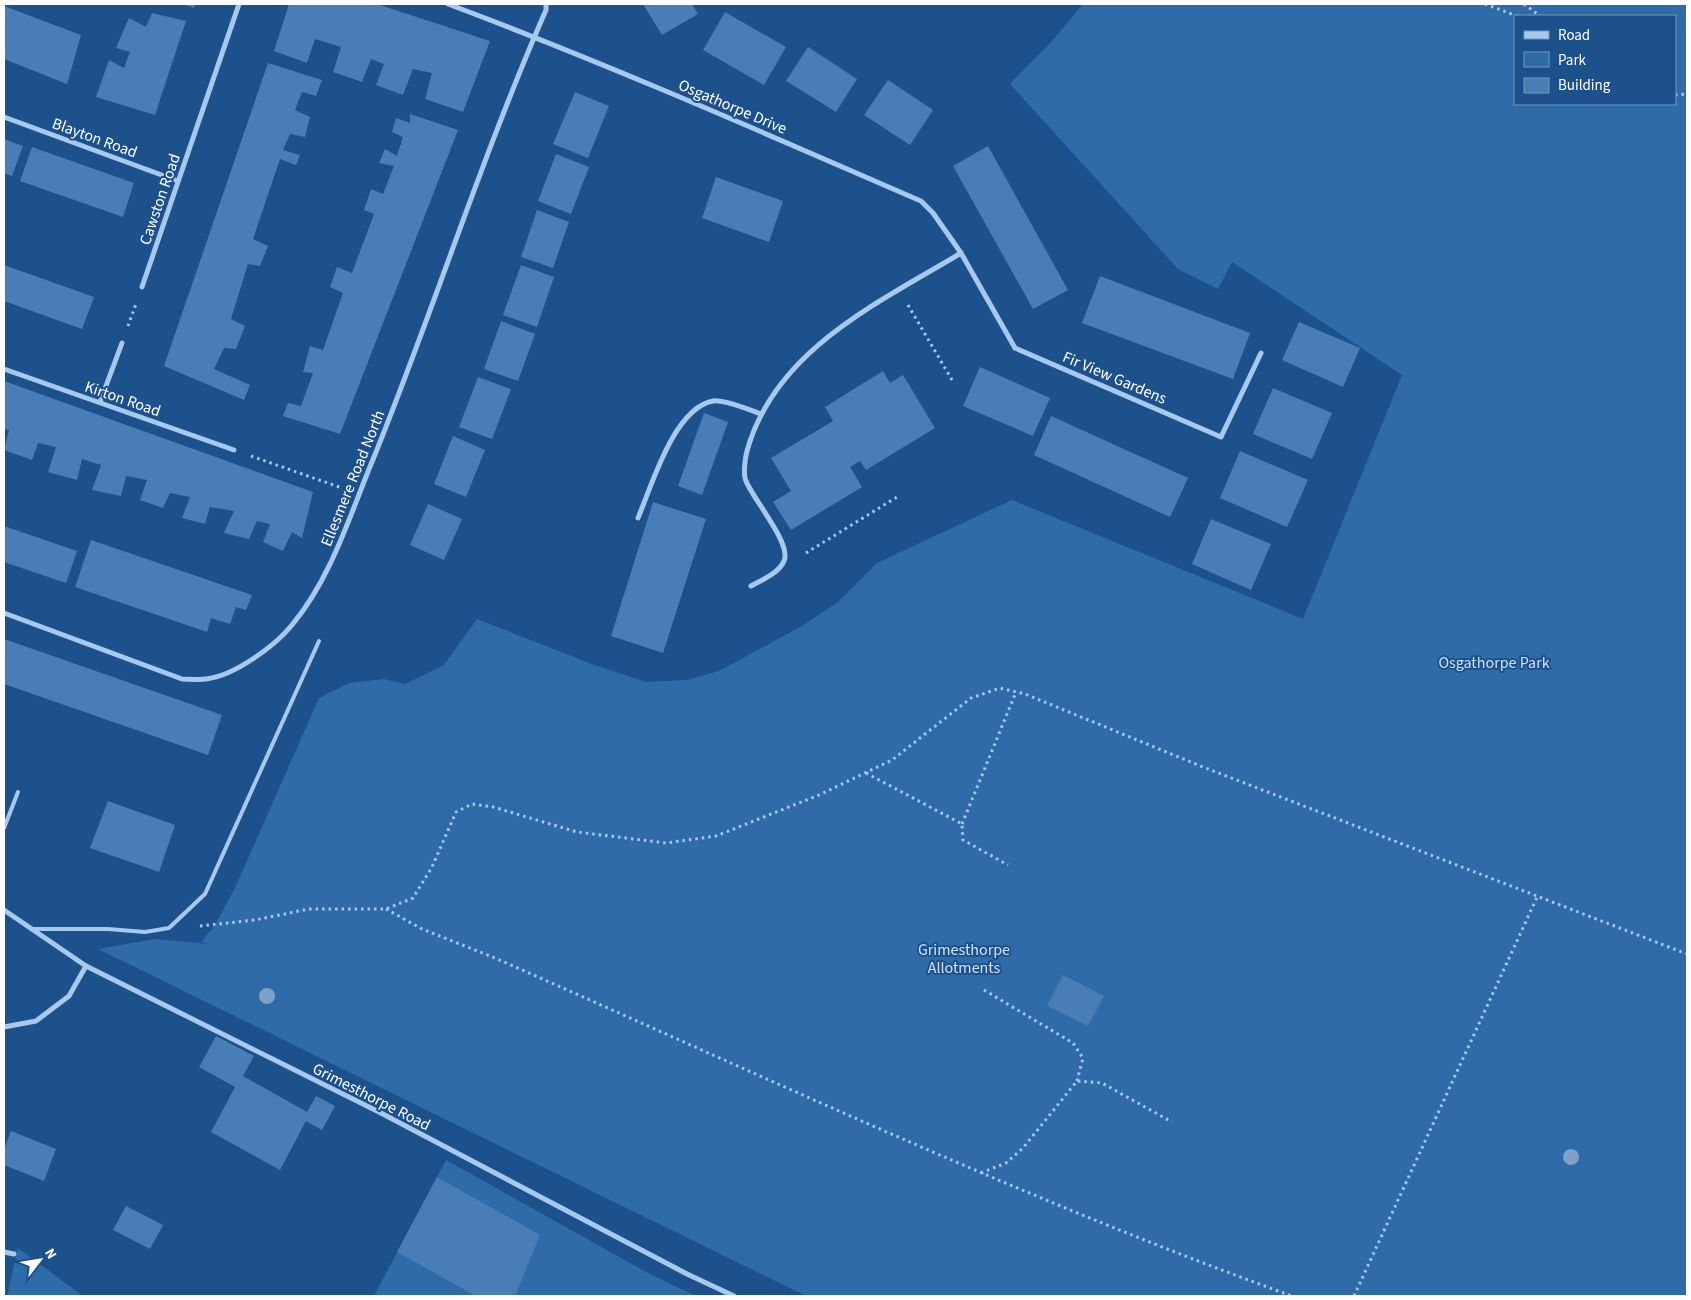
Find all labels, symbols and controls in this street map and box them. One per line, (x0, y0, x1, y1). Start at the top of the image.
legend (1514, 15, 1676, 105)
text: Road (1558, 25, 1590, 46)
text: Park (1558, 50, 1587, 71)
street label: Osgathorpe Drive (675, 74, 790, 140)
text: Building (1558, 75, 1611, 96)
street label: Blayton Road (49, 112, 140, 164)
street label: Cawston Road (134, 151, 186, 248)
street label: Fir View Gardens (1059, 346, 1170, 410)
street label: Kirton Road (82, 376, 164, 422)
street label: Ellesmere Road North (316, 407, 390, 550)
park label: Osgathorpe Park (1438, 652, 1550, 674)
park label: Grimesthorpe Allotments (918, 939, 1010, 979)
street label: Grimesthorpe Road (309, 1058, 434, 1136)
north arrow (15, 1235, 65, 1285)
text: N (39, 1245, 61, 1263)

